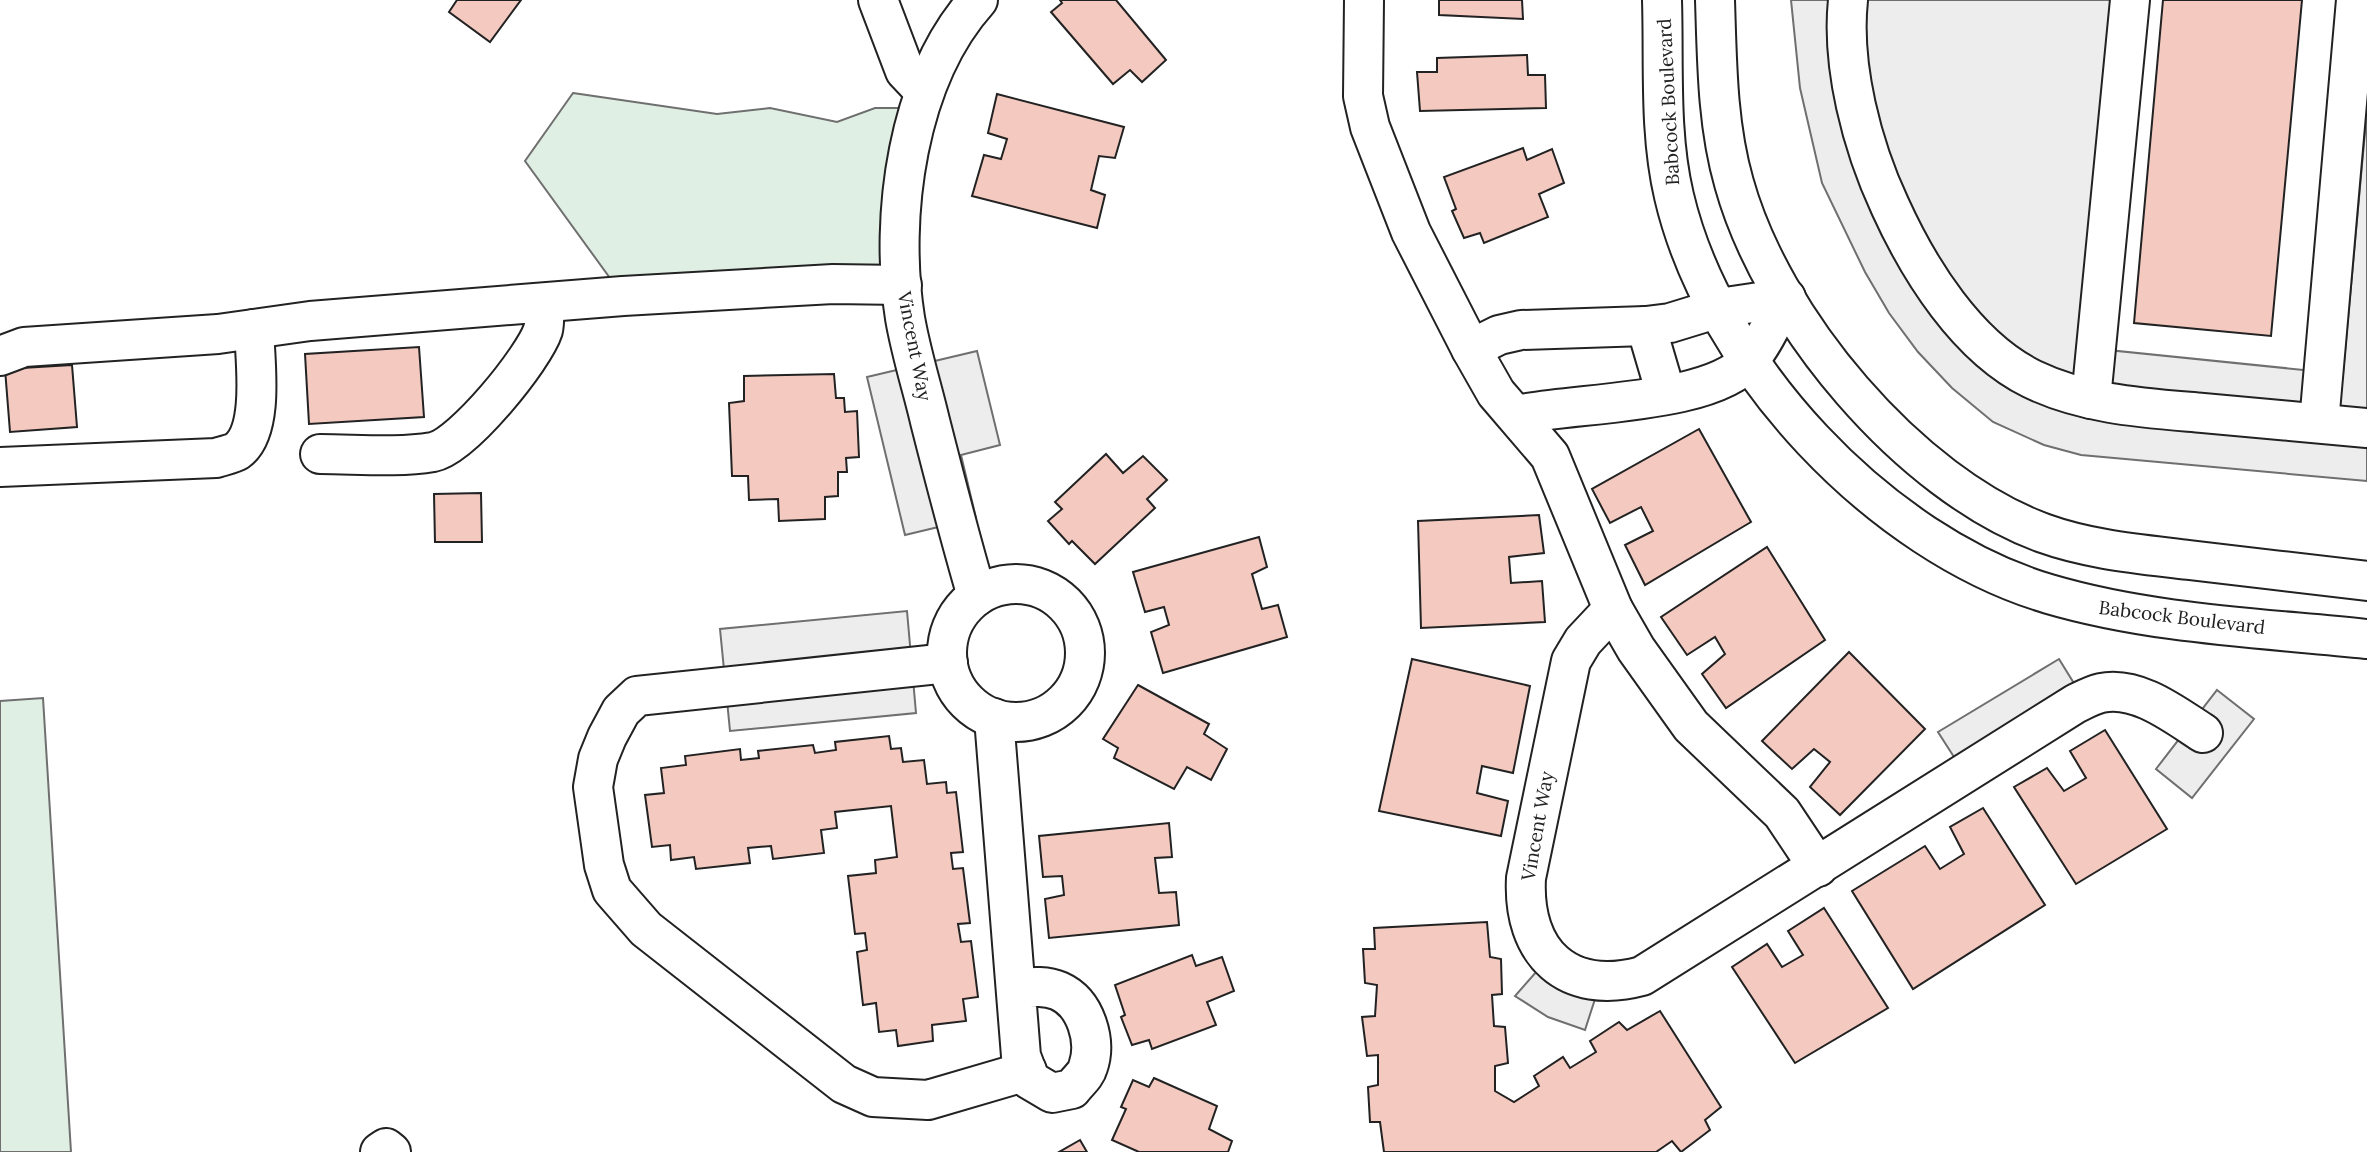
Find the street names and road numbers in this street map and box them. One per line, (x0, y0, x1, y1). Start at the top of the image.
street label: Babcock Boulevard (1652, 18, 1684, 186)
street label: Vincent Way (892, 288, 937, 403)
street label: Babcock Boulevard (2097, 595, 2267, 639)
street label: Vincent Way (1515, 769, 1558, 884)

